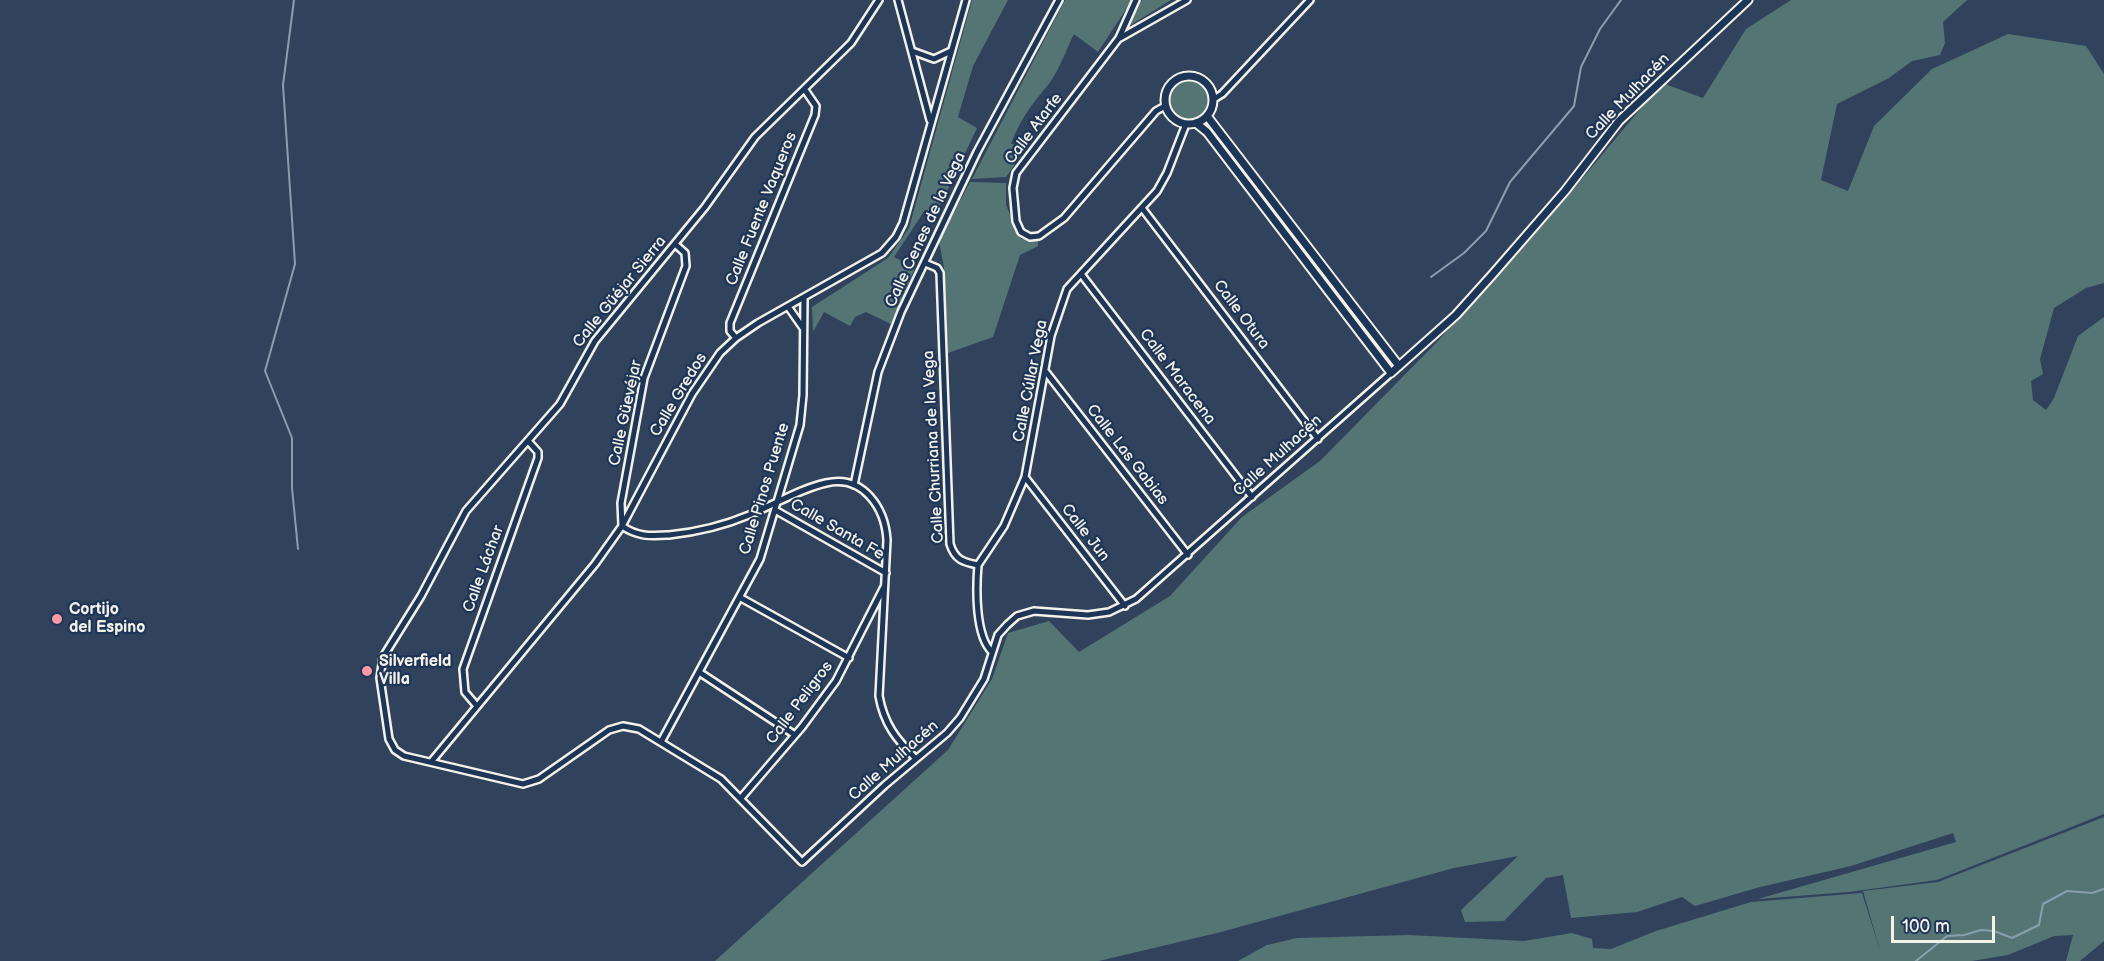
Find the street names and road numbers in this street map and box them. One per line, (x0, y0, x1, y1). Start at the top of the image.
street label: Calle Mulhacén (1582, 50, 1674, 144)
street label: Calle Atarfe (1001, 90, 1067, 168)
street label: Calle Fuente Vaqueros (722, 129, 802, 289)
street label: Calle Cenes de la Vega (882, 149, 970, 311)
street label: Calle Güéjar Sierra (569, 232, 671, 352)
street label: Calle Otura (1209, 277, 1273, 353)
street label: Calle Cúllar Vega (1010, 318, 1052, 444)
street label: Calle Maracena (1135, 325, 1219, 429)
street label: Calle Gredos (646, 350, 712, 440)
street label: Calle Churriana de la Vega (919, 350, 949, 544)
street label: Calle Güevéjar (605, 358, 647, 468)
street label: Calle Las Gabias (1082, 401, 1172, 509)
street label: Calle Mulhacén (1230, 411, 1326, 501)
street label: Calle Pinos Puente (736, 421, 794, 557)
street label: Calle Santa Fe (787, 495, 887, 565)
street label: Calle Jun (1057, 500, 1113, 566)
street label: Calle Láchar (459, 523, 509, 615)
street label: Calle Peligros (762, 658, 838, 748)
street label: Calle Mulhacén (845, 717, 943, 805)

